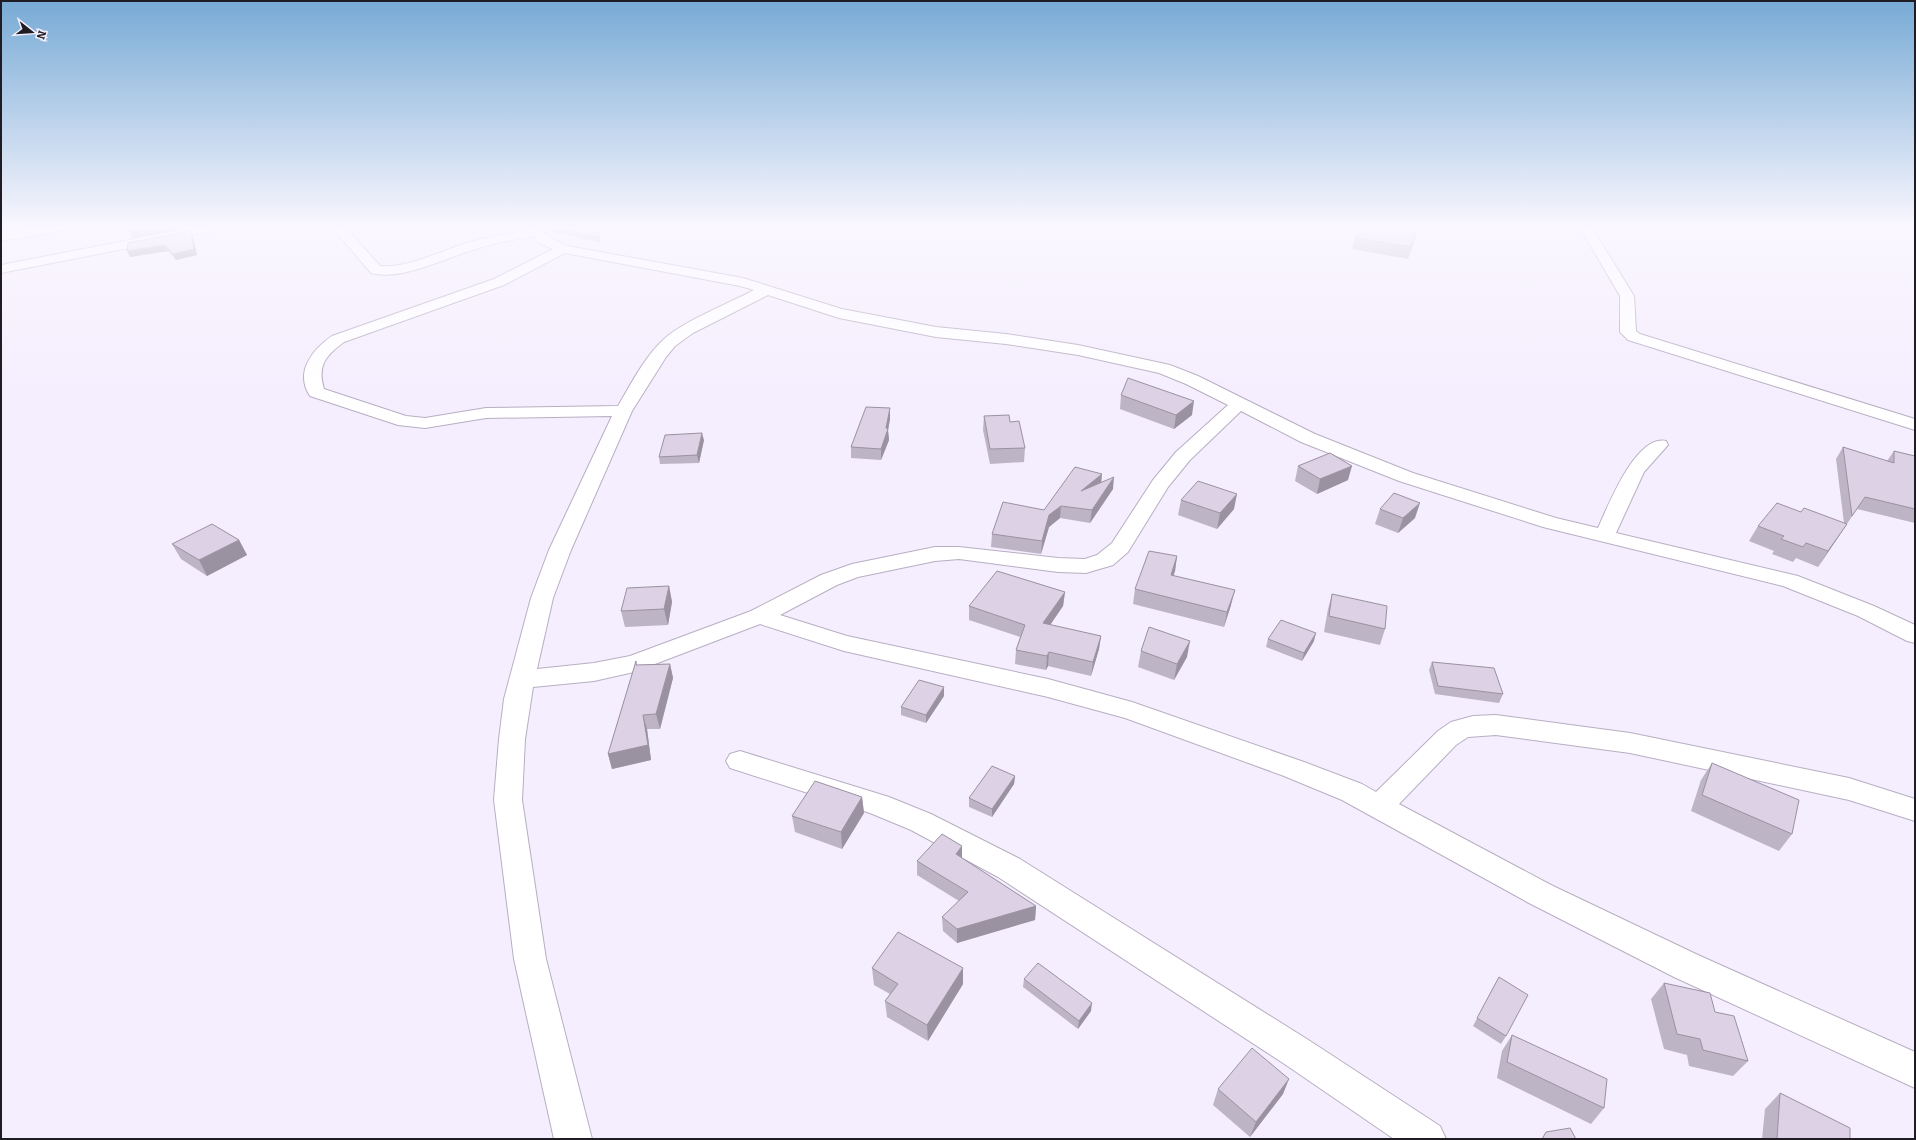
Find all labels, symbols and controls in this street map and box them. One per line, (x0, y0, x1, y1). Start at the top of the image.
north arrow (12, 12, 52, 52)
text: N (33, 29, 49, 41)

